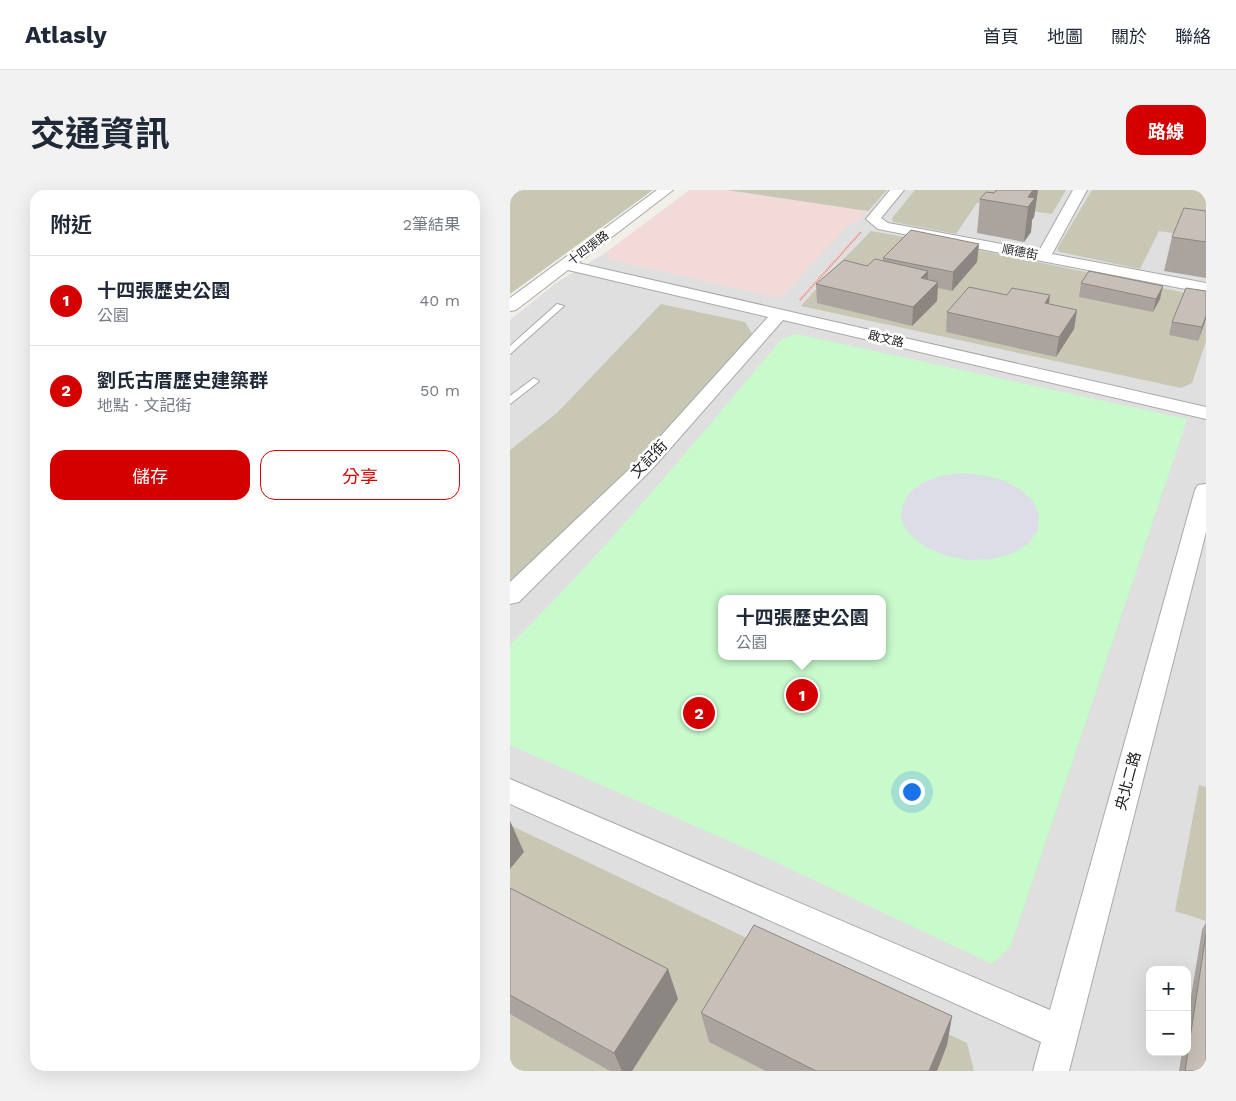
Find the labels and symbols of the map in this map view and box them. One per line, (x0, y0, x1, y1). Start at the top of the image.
street label: 十四張路 (565, 228, 611, 268)
street label: 順德街 (1001, 242, 1039, 262)
street label: 啟文路 (867, 328, 905, 350)
street label: 文記街 (627, 437, 671, 481)
pin: 1 (786, 676, 818, 714)
pin: 2 (683, 694, 715, 732)
street label: 央北二路 (1112, 750, 1144, 812)
your location (899, 779, 925, 805)

